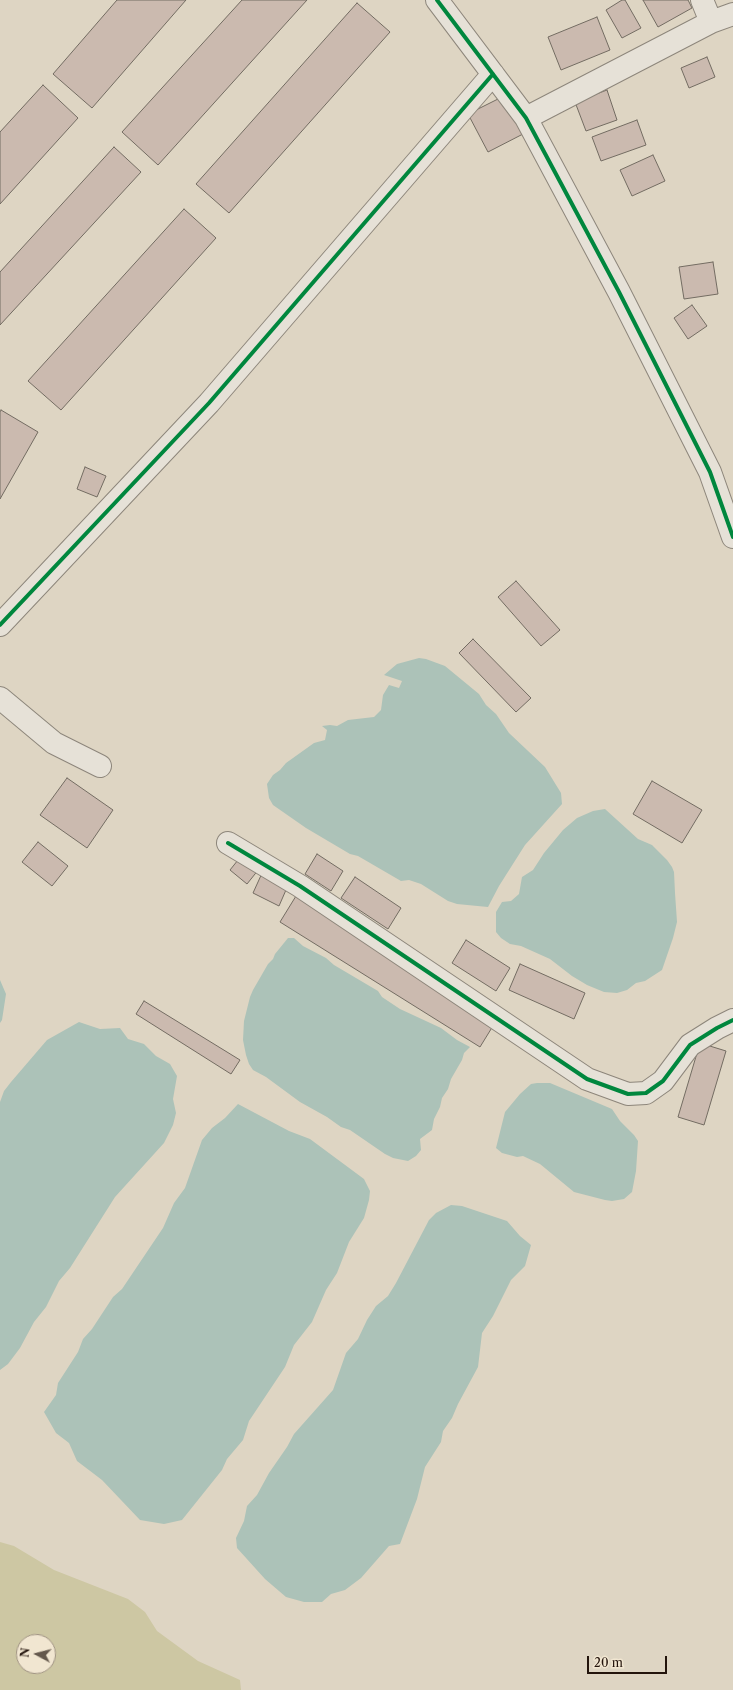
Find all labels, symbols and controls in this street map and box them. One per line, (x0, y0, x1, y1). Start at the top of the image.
north arrow (16, 1634, 56, 1674)
text: N (18, 1647, 33, 1658)
scale bar (589, 1648, 669, 1674)
text: 20 m (594, 1655, 623, 1670)

